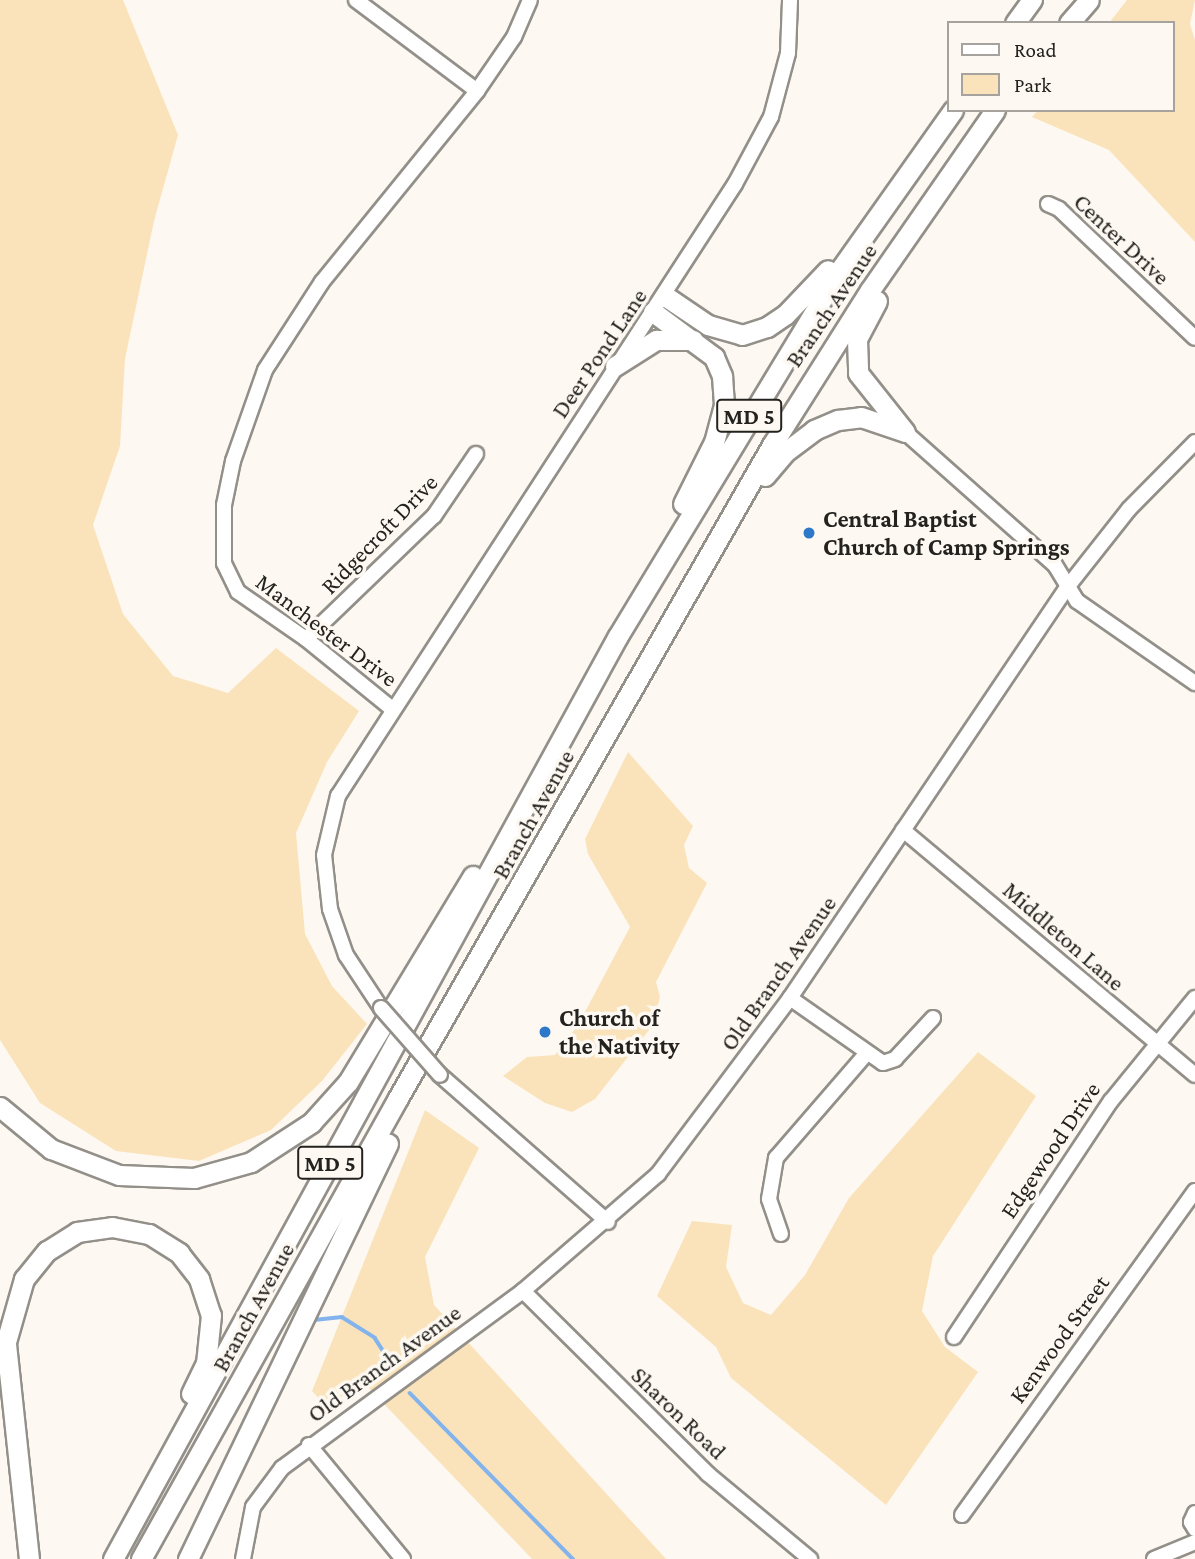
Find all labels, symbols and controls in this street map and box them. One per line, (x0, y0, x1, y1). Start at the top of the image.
legend (946, 21, 1174, 112)
text: Road (1014, 38, 1057, 62)
text: Park (1014, 73, 1051, 97)
street label: Center Drive (1068, 187, 1176, 291)
street label: Branch Avenue (779, 238, 883, 372)
street label: Deer Pond Lane (545, 283, 653, 423)
road number: MD 5 (716, 396, 782, 436)
street label: Ridgecroft Drive (315, 468, 443, 600)
place label: Central Baptist Church of Camp Springs (823, 505, 1069, 561)
marker: Central Baptist Church of Camp Springs (801, 525, 817, 541)
street label: Manchester Drive (250, 567, 404, 693)
street label: Branch Avenue (486, 744, 580, 884)
street label: Middleton Lane (997, 875, 1131, 997)
street label: Old Branch Avenue (714, 890, 842, 1056)
place label: Church of the Nativity (559, 1004, 679, 1060)
marker: Church of the Nativity (537, 1024, 553, 1040)
street label: Edgewood Drive (994, 1076, 1106, 1224)
road number: MD 5 (297, 1144, 363, 1182)
street label: Branch Avenue (206, 1237, 300, 1377)
street label: Kenwood Street (1003, 1269, 1115, 1409)
street label: Old Branch Avenue (302, 1298, 466, 1428)
street label: Sharon Road (625, 1361, 733, 1465)

